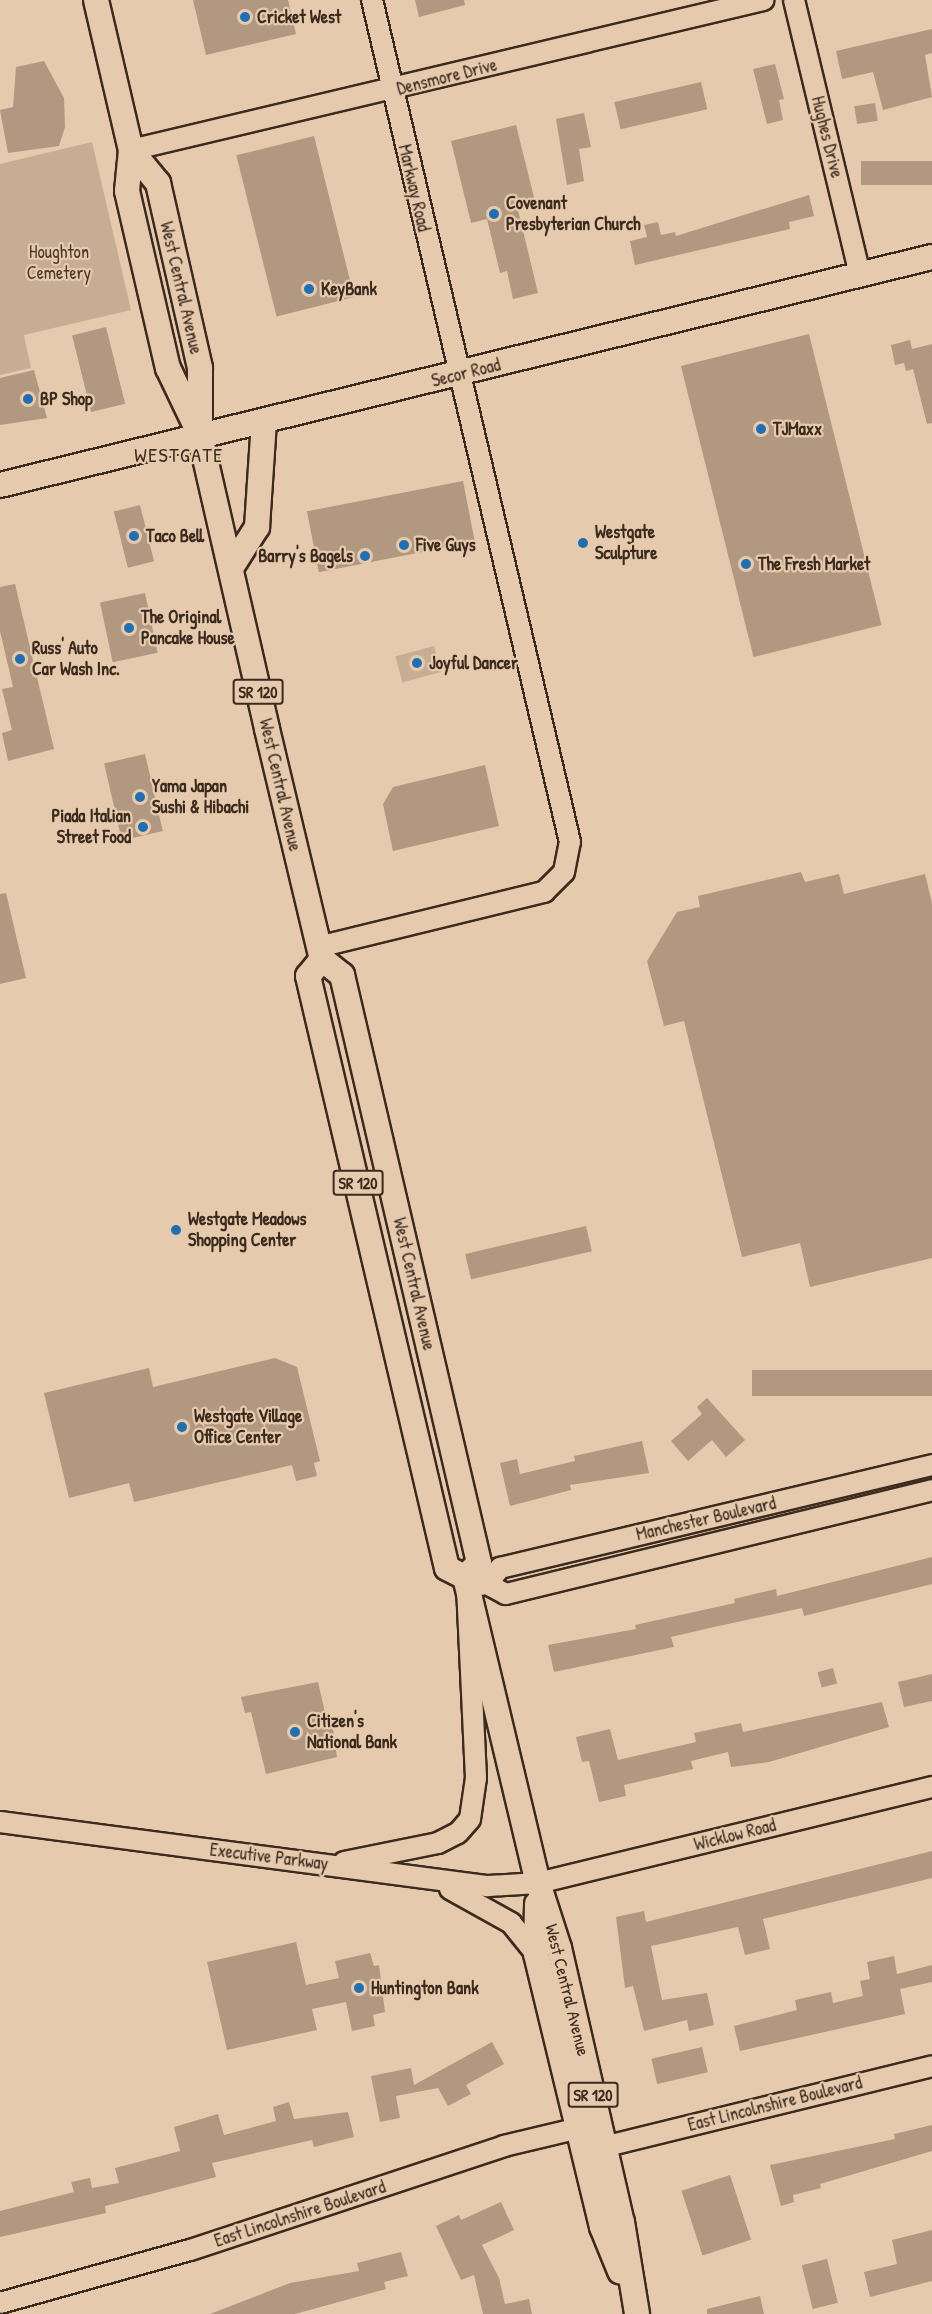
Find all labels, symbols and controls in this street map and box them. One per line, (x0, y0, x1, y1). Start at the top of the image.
place label: Cricket West (257, 6, 341, 28)
marker: Cricket West (238, 10, 252, 24)
street label: Densmore Drive (395, 54, 499, 100)
street label: Hughes Drive (806, 94, 848, 180)
street label: Markway Road (393, 142, 435, 234)
place label: Covenant Presbyterian Church (506, 193, 640, 236)
marker: Covenant Presbyterian Church (487, 207, 501, 221)
street label: West Central Avenue (155, 220, 207, 356)
park label: Houghton Cemetery (27, 242, 91, 284)
place label: KeyBank (321, 278, 377, 300)
marker: KeyBank (302, 282, 316, 296)
street label: Secor Road (429, 354, 503, 392)
place label: BP Shop (40, 388, 93, 410)
marker: BP Shop (21, 392, 35, 406)
place label: TJMaxx (773, 418, 822, 440)
marker: TJMaxx (754, 422, 768, 436)
district label: WESTGATE (134, 442, 224, 466)
place label: Westgate Sculpture (595, 522, 657, 564)
place label: Taco Bell (146, 525, 204, 547)
marker: Taco Bell (127, 529, 141, 543)
place label: Five Guys (416, 534, 476, 556)
marker: Westgate Sculpture (576, 536, 590, 550)
marker: Five Guys (397, 538, 411, 552)
place label: Barry's Bagels (258, 545, 353, 567)
marker: Barry's Bagels (358, 549, 372, 563)
place label: The Fresh Market (758, 553, 870, 575)
marker: The Fresh Market (739, 557, 753, 571)
place label: The Original Pancake House (141, 607, 235, 650)
marker: The Original Pancake House (122, 621, 136, 635)
place label: Russ' Auto Car Wash Inc. (32, 638, 120, 680)
marker: Russ' Auto Car Wash Inc. (13, 652, 27, 666)
place label: Joyful Dancer (429, 652, 518, 674)
marker: Joyful Dancer (410, 656, 424, 670)
road number: SR 120 (232, 679, 284, 705)
street label: West Central Avenue (254, 717, 306, 853)
place label: Yama Japan Sushi & Hibachi (152, 776, 249, 818)
marker: Yama Japan Sushi & Hibachi (133, 790, 147, 804)
place label: Piada Italian Street Food (52, 806, 131, 848)
marker: Piada Italian Street Food (136, 820, 150, 834)
road number: SR 120 (332, 1170, 384, 1196)
place label: Westgate Meadows Shopping Center (188, 1209, 306, 1252)
street label: West Central Avenue (388, 1216, 440, 1352)
marker: Westgate Meadows Shopping Center (169, 1223, 183, 1237)
place label: Westgate Village Office Center (194, 1406, 302, 1448)
marker: Westgate Village Office Center (175, 1420, 189, 1434)
street label: Manchester Boulevard (634, 1492, 778, 1546)
place label: Citizen's National Bank (307, 1711, 397, 1754)
marker: Citizen's National Bank (288, 1725, 302, 1739)
street label: Wicklow Road (692, 1814, 778, 1856)
street label: Executive Parkway (209, 1839, 329, 1875)
street label: West Central Avenue (540, 1922, 594, 2058)
place label: Huntington Bank (371, 1977, 479, 1999)
marker: Huntington Bank (352, 1981, 366, 1995)
street label: East Lincolnshire Boulevard (686, 2072, 864, 2136)
road number: SR 120 (568, 2082, 618, 2108)
street label: East Lincolnshire Boulevard (212, 2176, 388, 2252)

